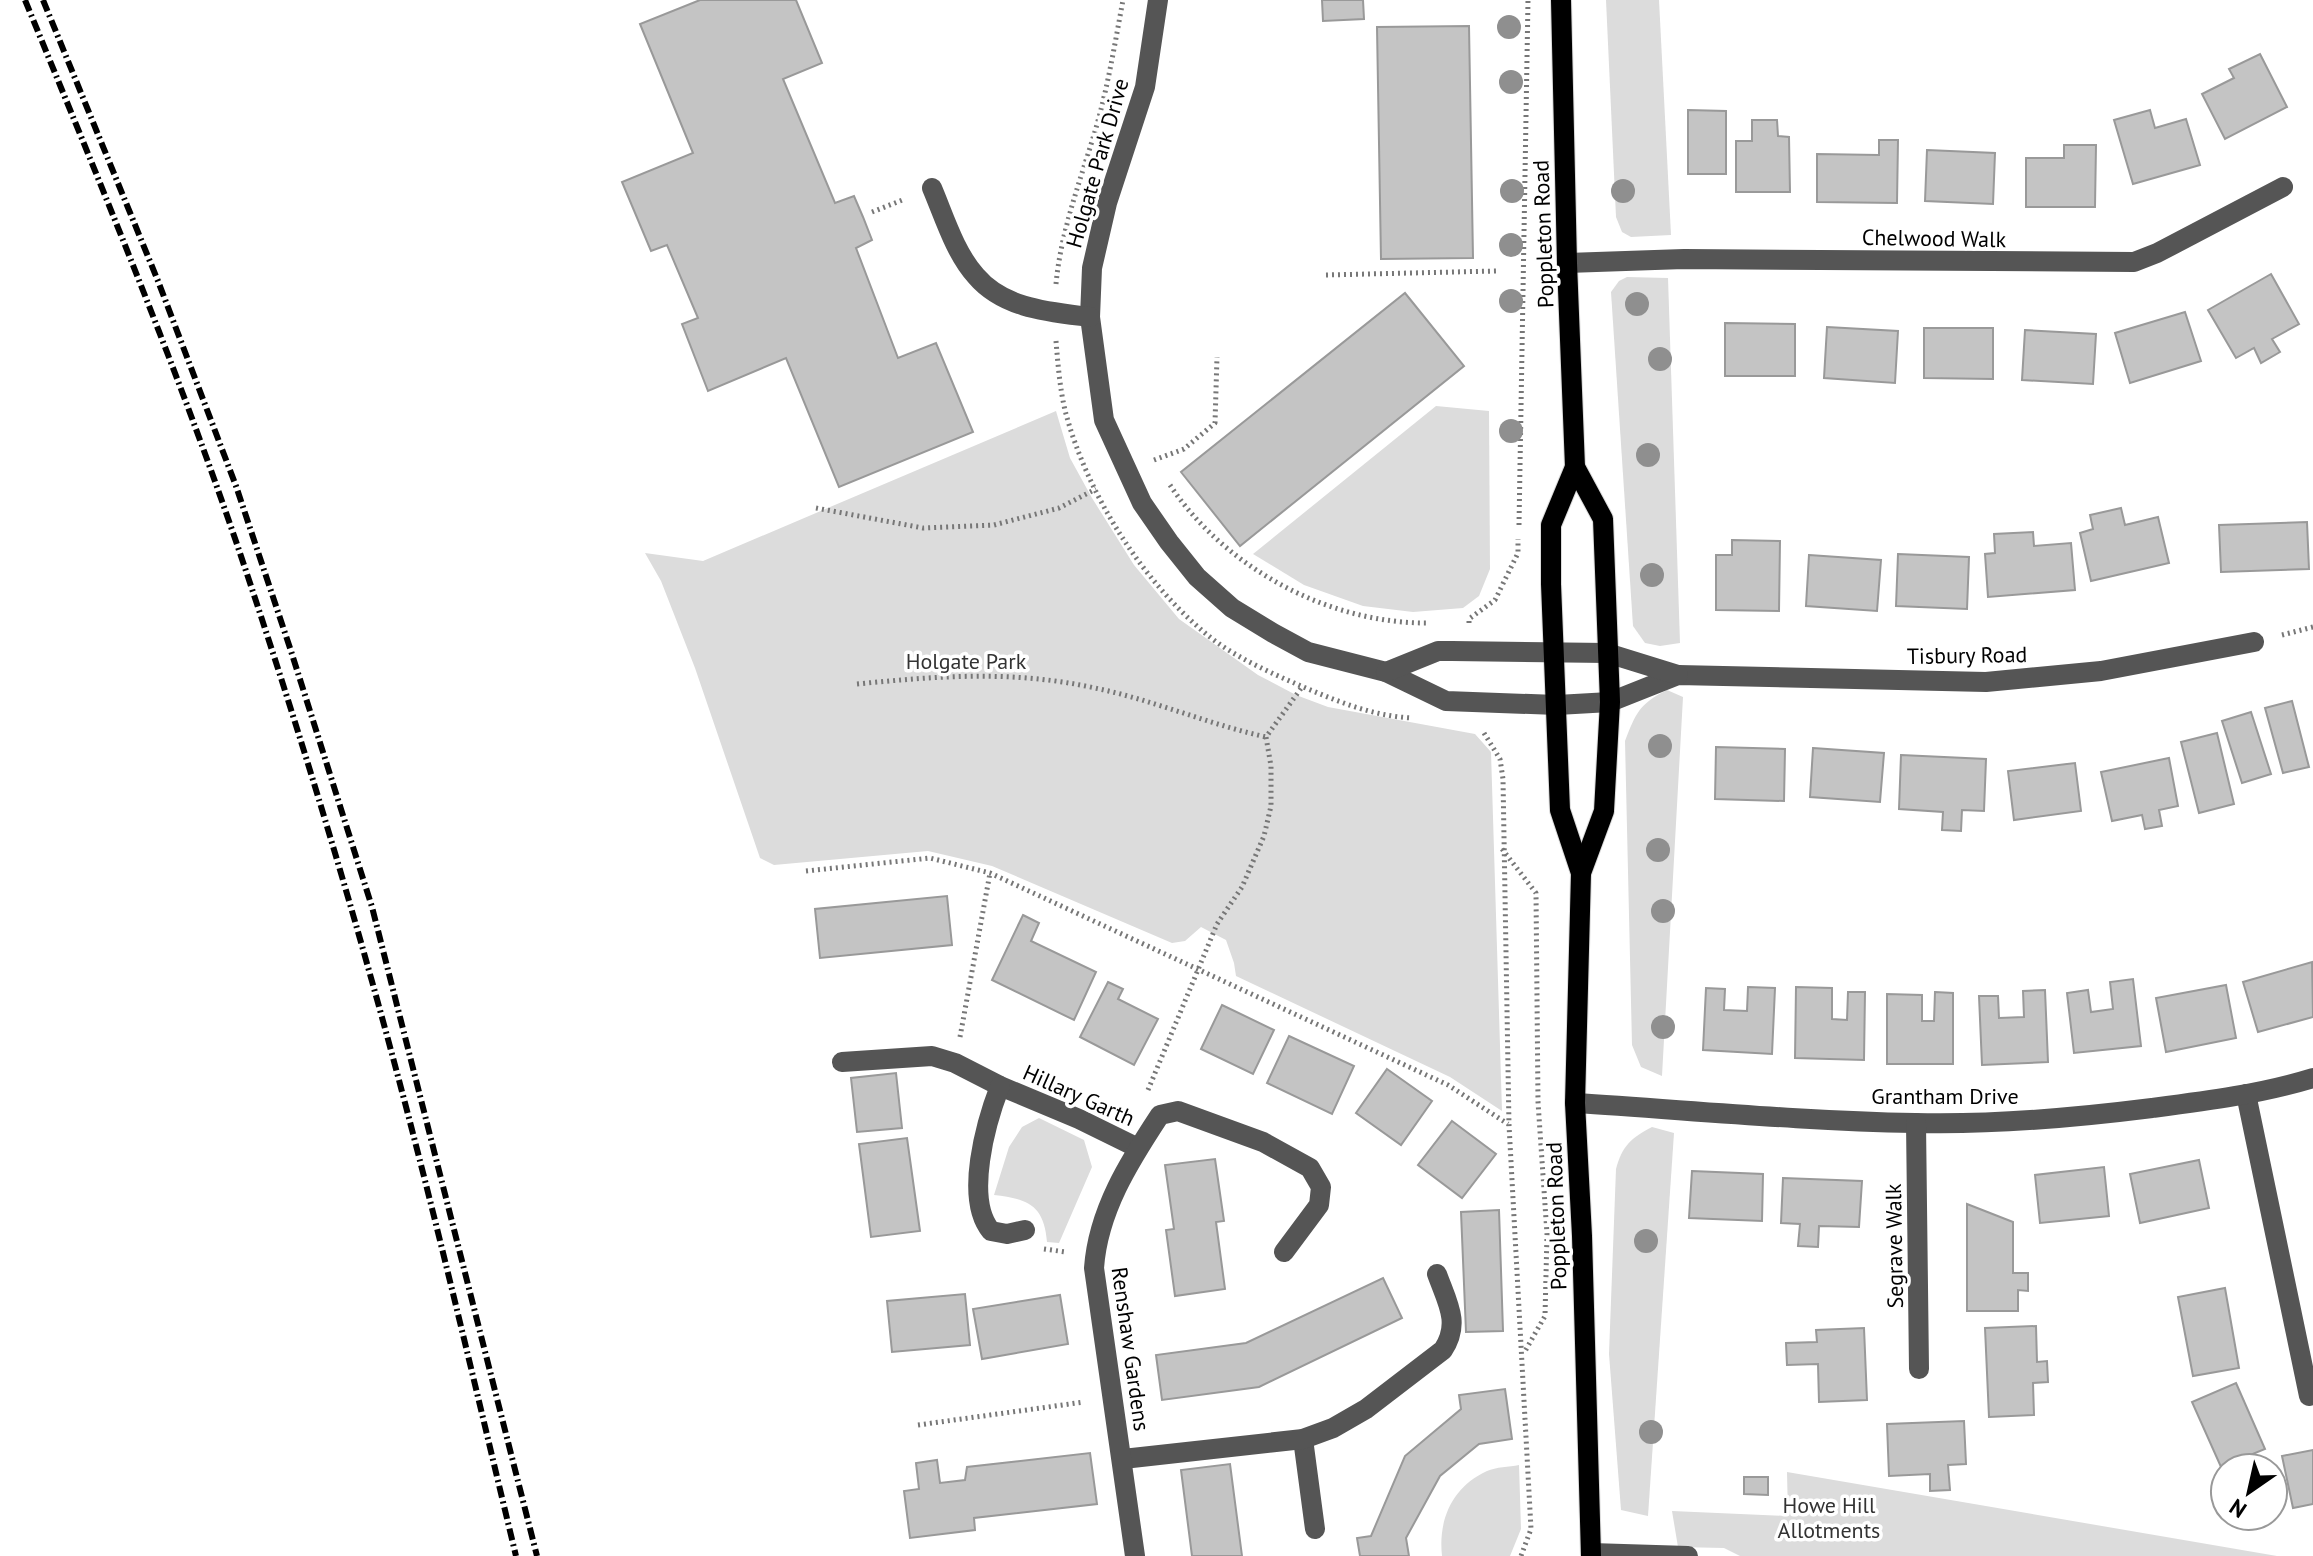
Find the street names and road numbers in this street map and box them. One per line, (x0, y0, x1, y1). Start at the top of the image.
street label: Holgate Park Drive (1059, 75, 1135, 251)
street label: Poppleton Road (1526, 159, 1560, 309)
street label: Chelwood Walk (1862, 223, 2007, 253)
street label: Tisbury Road (1907, 640, 2027, 670)
street label: Hillary Garth (1019, 1058, 1139, 1132)
street label: Grantham Drive (1871, 1082, 2019, 1110)
street label: Poppleton Road (1539, 1141, 1573, 1291)
street label: Segrave Walk (1879, 1183, 1909, 1309)
street label: Renshaw Gardens (1106, 1265, 1156, 1433)

